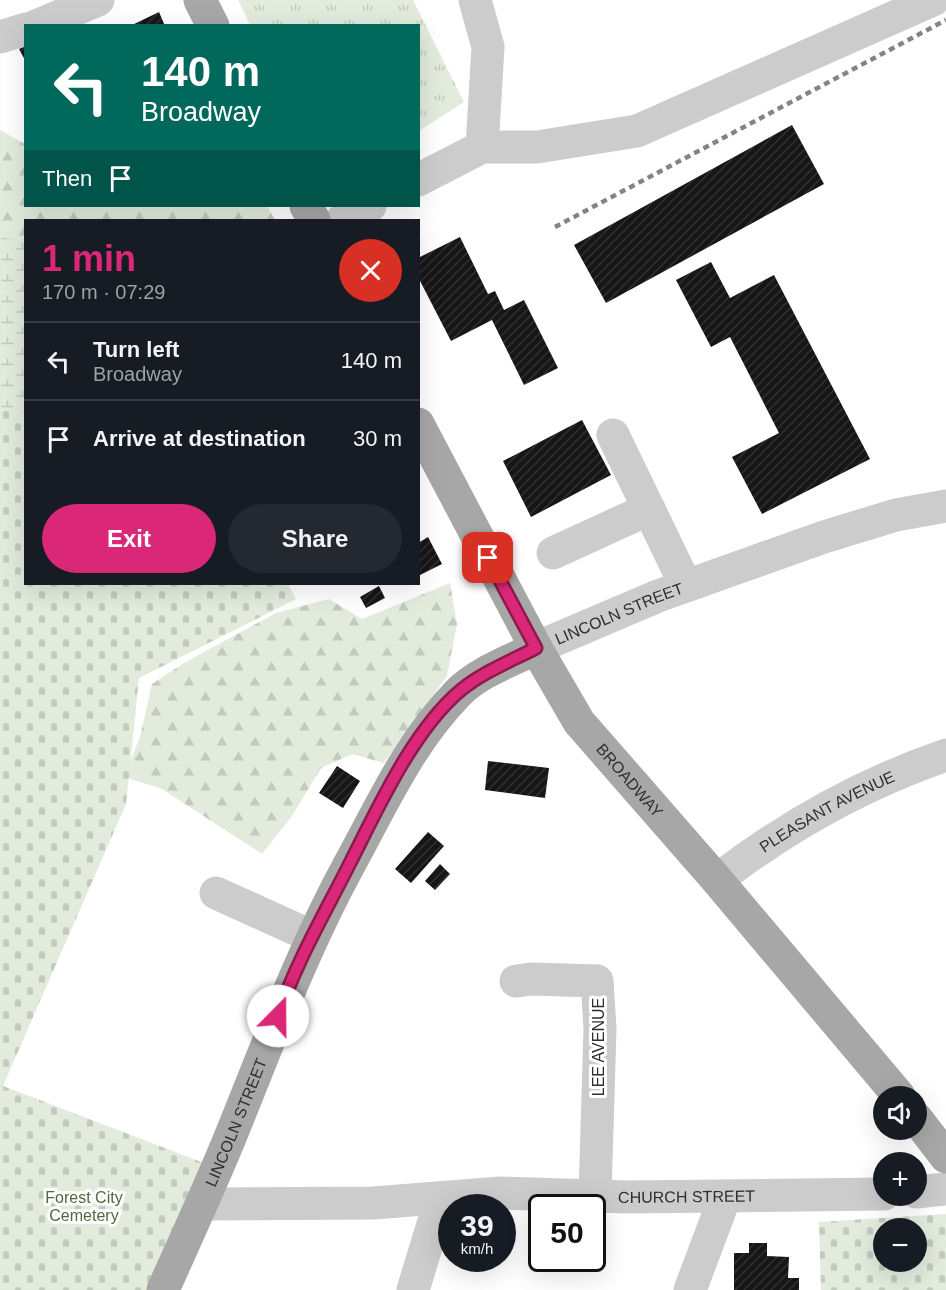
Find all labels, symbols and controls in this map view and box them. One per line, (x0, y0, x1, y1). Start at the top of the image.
icon: left (42, 48, 120, 126)
text: 140 m (141, 48, 260, 95)
text: Broadway (141, 97, 261, 127)
icon: arrive (104, 162, 137, 195)
text: Then (42, 166, 92, 191)
text: 1 min (42, 238, 136, 279)
button: close (339, 239, 402, 302)
text: 170 m · 07:29 (42, 281, 165, 303)
text: Turn left (93, 337, 179, 362)
icon: left (42, 345, 75, 378)
text: 140 m (341, 348, 402, 373)
text: Broadway (93, 363, 182, 385)
icon: arrive (42, 423, 75, 456)
text: Arrive at destination (93, 426, 306, 451)
text: 30 m (353, 426, 402, 451)
button: Exit (42, 504, 216, 573)
button: Share (228, 504, 402, 573)
pin (462, 532, 513, 583)
icon: arrive (471, 541, 504, 574)
street label: LINCOLN STREET (552, 579, 685, 647)
street label: BROADWAY (593, 740, 667, 821)
street label: PLEASANT AVENUE (756, 767, 897, 855)
position arrow (246, 984, 310, 1048)
street label: LEE AVENUE (590, 998, 607, 1096)
street label: LINCOLN STREET (202, 1055, 270, 1189)
map controls (873, 1086, 927, 1272)
button: sound (873, 1086, 927, 1140)
button: + (873, 1152, 927, 1206)
street label: CHURCH STREET (618, 1187, 755, 1206)
park label: Forest City Cemetery (45, 1189, 123, 1224)
speed limit sign: 50 (528, 1194, 606, 1272)
text: 39 (460, 1209, 494, 1242)
button: − (873, 1218, 927, 1272)
text: km/h (461, 1240, 493, 1257)

